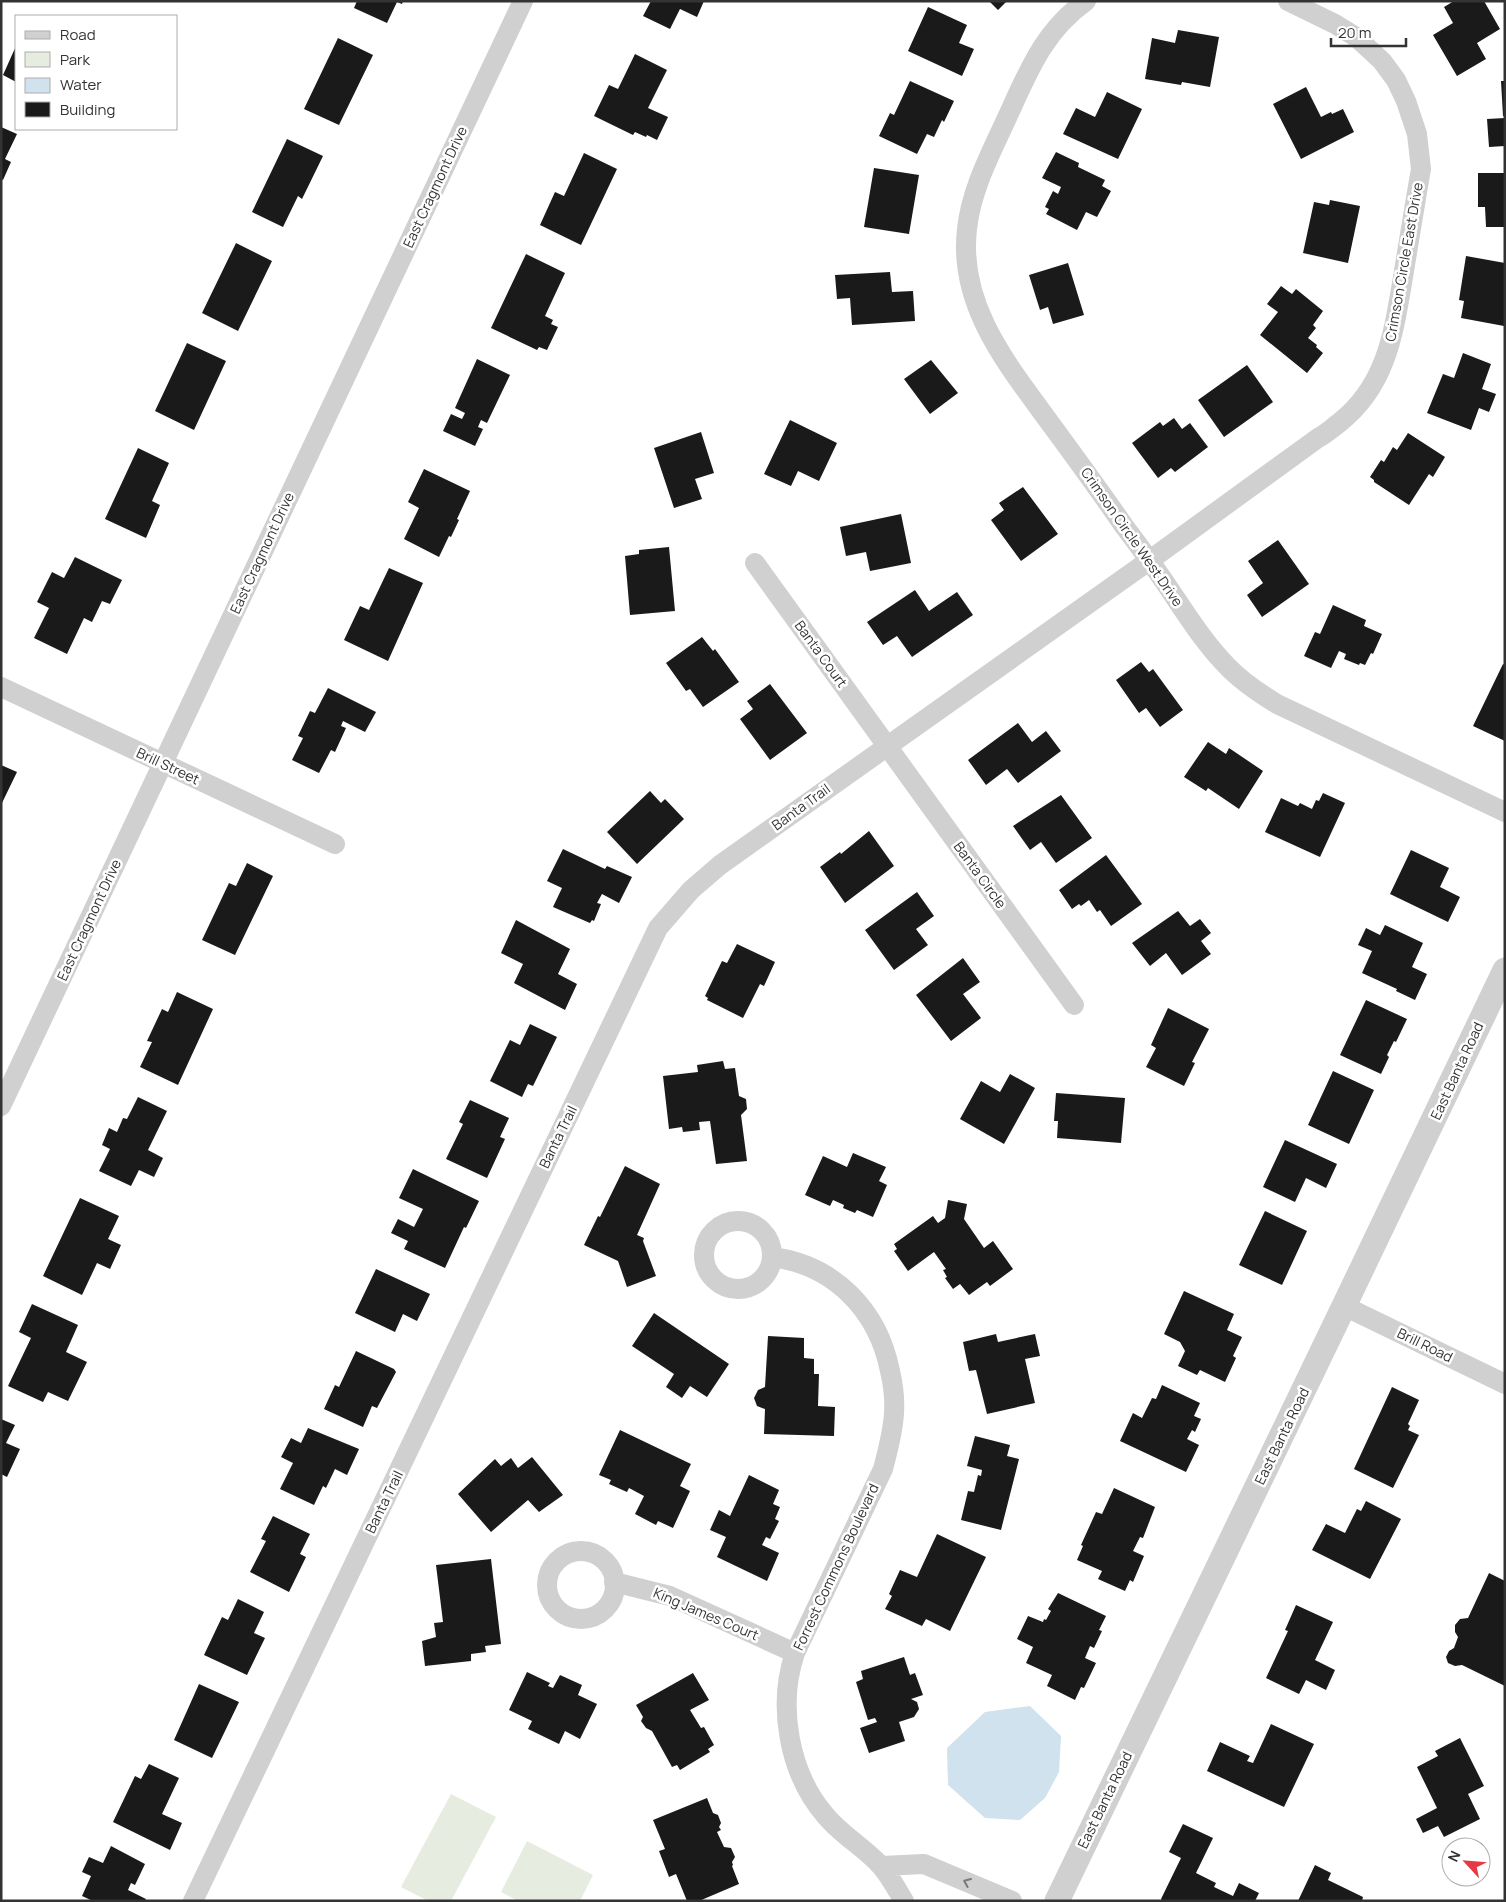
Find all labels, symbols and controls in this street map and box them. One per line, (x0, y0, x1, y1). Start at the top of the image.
legend (15, 15, 178, 130)
scale bar (1331, 15, 1406, 47)
text: 20 m (1338, 22, 1371, 43)
text: Road (60, 24, 96, 45)
text: Park (60, 49, 90, 70)
text: Water (60, 74, 102, 95)
text: Building (60, 99, 115, 120)
street label: East Cragmont Drive (398, 123, 471, 251)
street label: Crimson Circle East Drive (1380, 181, 1427, 343)
street label: Crimson Circle West Drive (1077, 463, 1188, 610)
street label: East Cragmont Drive (225, 489, 298, 617)
street label: Banta Court (791, 617, 852, 691)
street label: Brill Street (134, 743, 203, 789)
street label: Banta Trail (768, 779, 834, 834)
street label: Banta Circle (950, 838, 1011, 912)
street label: East Cragmont Drive (52, 856, 125, 984)
street label: East Banta Road (1426, 1019, 1487, 1123)
street label: Banta Trail (534, 1102, 581, 1171)
street label: Brill Road (1394, 1323, 1456, 1366)
street label: East Banta Road (1250, 1384, 1313, 1487)
street label: Banta Trail (360, 1467, 407, 1536)
street label: Forrest Commons Boulevard (789, 1480, 883, 1653)
street label: King James Court (651, 1583, 762, 1644)
street label: East Banta Road (1073, 1748, 1136, 1851)
north arrow (1441, 1837, 1491, 1887)
text: N (1443, 1847, 1465, 1865)
one-way arrow (963, 1877, 972, 1888)

